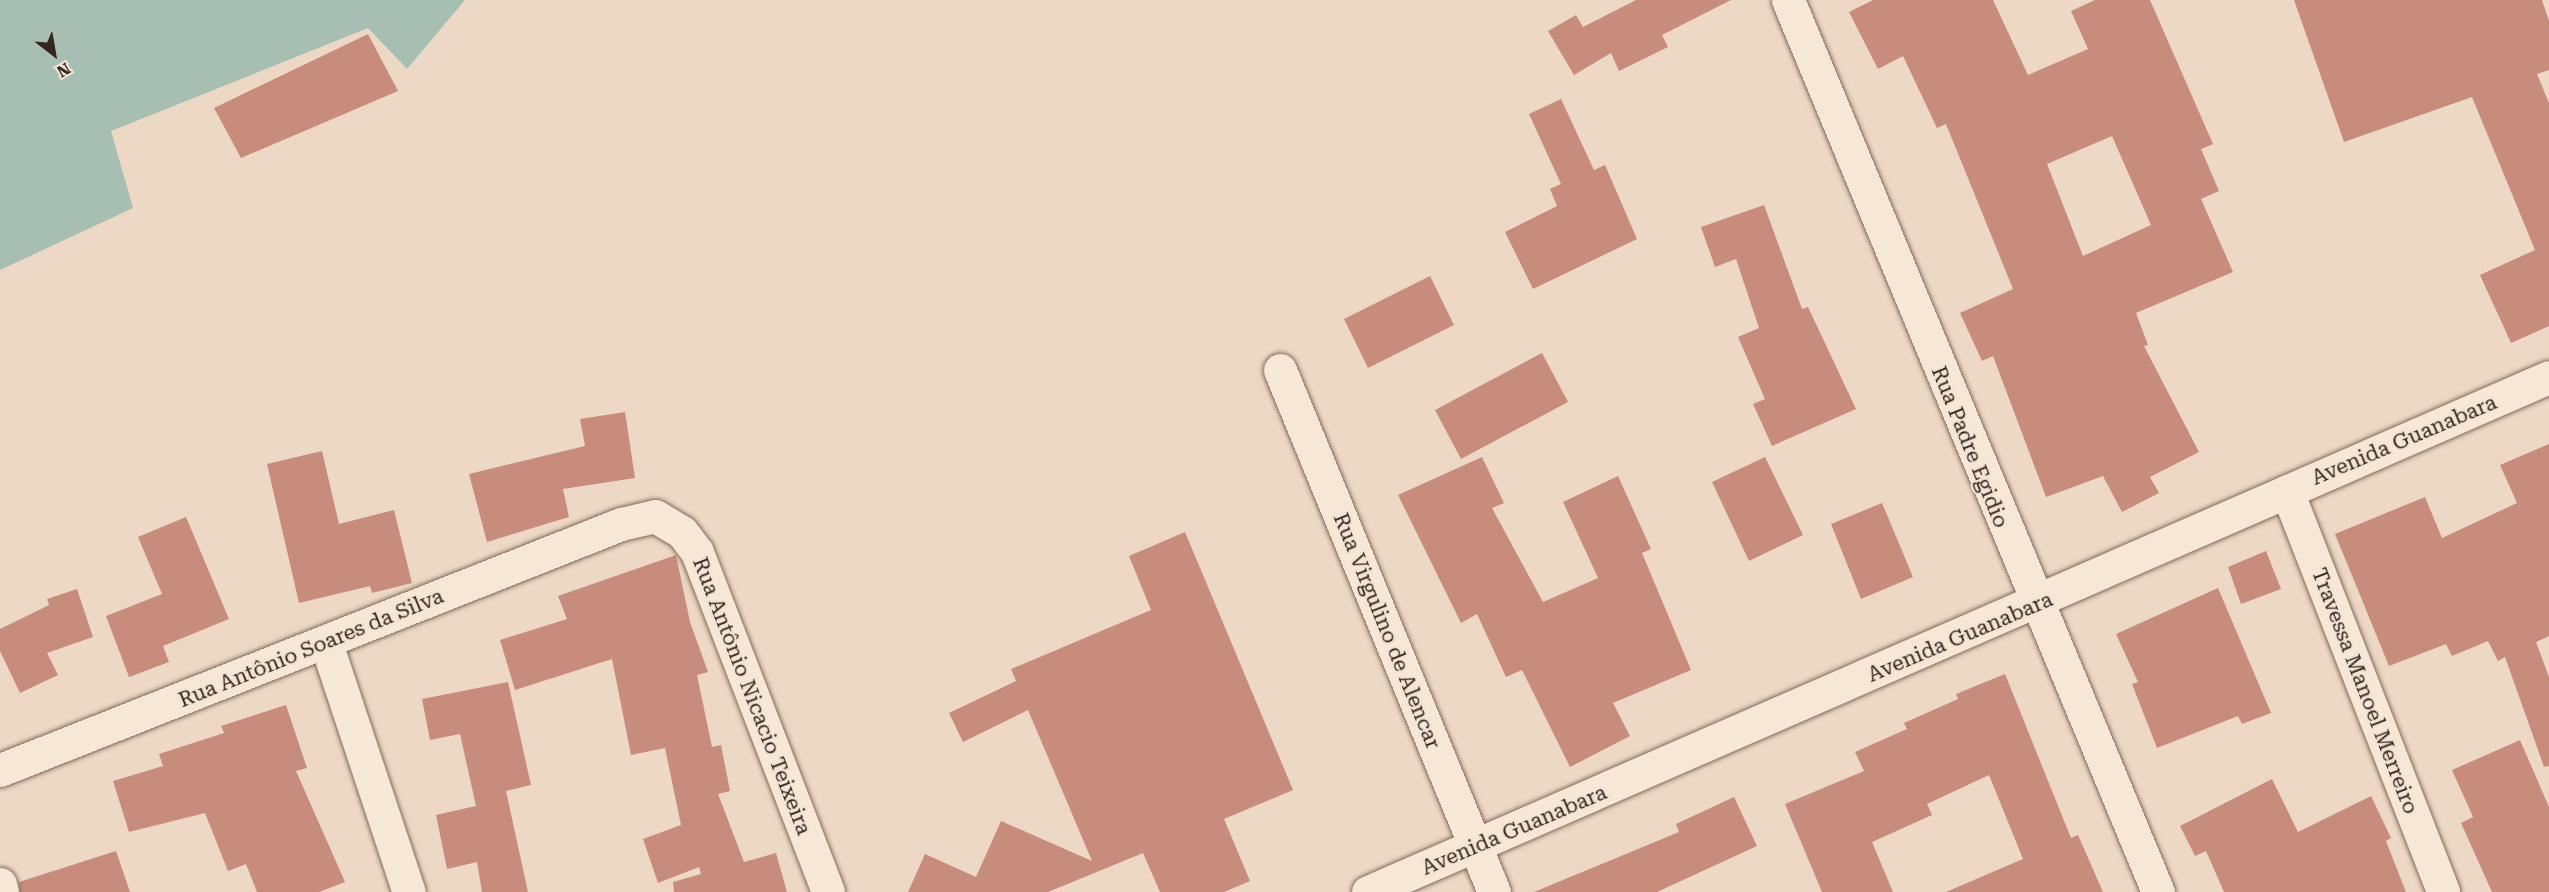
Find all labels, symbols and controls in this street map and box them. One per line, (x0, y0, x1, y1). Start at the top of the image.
north arrow (24, 24, 84, 84)
text: N (53, 59, 74, 81)
street label: Rua Padre Egidio (1926, 363, 2014, 531)
street label: Avenida Guanabara (2308, 390, 2500, 490)
street label: Rua Virgulino de Alencar (1328, 509, 1446, 753)
street label: Rua Antônio Nicacio Teixeira (687, 554, 817, 838)
street label: Travessa Manoel Merreiro (2306, 564, 2424, 818)
street label: Rua Antônio Soares da Silva (175, 583, 447, 713)
street label: Avenida Guanabara (1864, 587, 2056, 687)
street label: Avenida Guanabara (1418, 780, 1610, 880)

